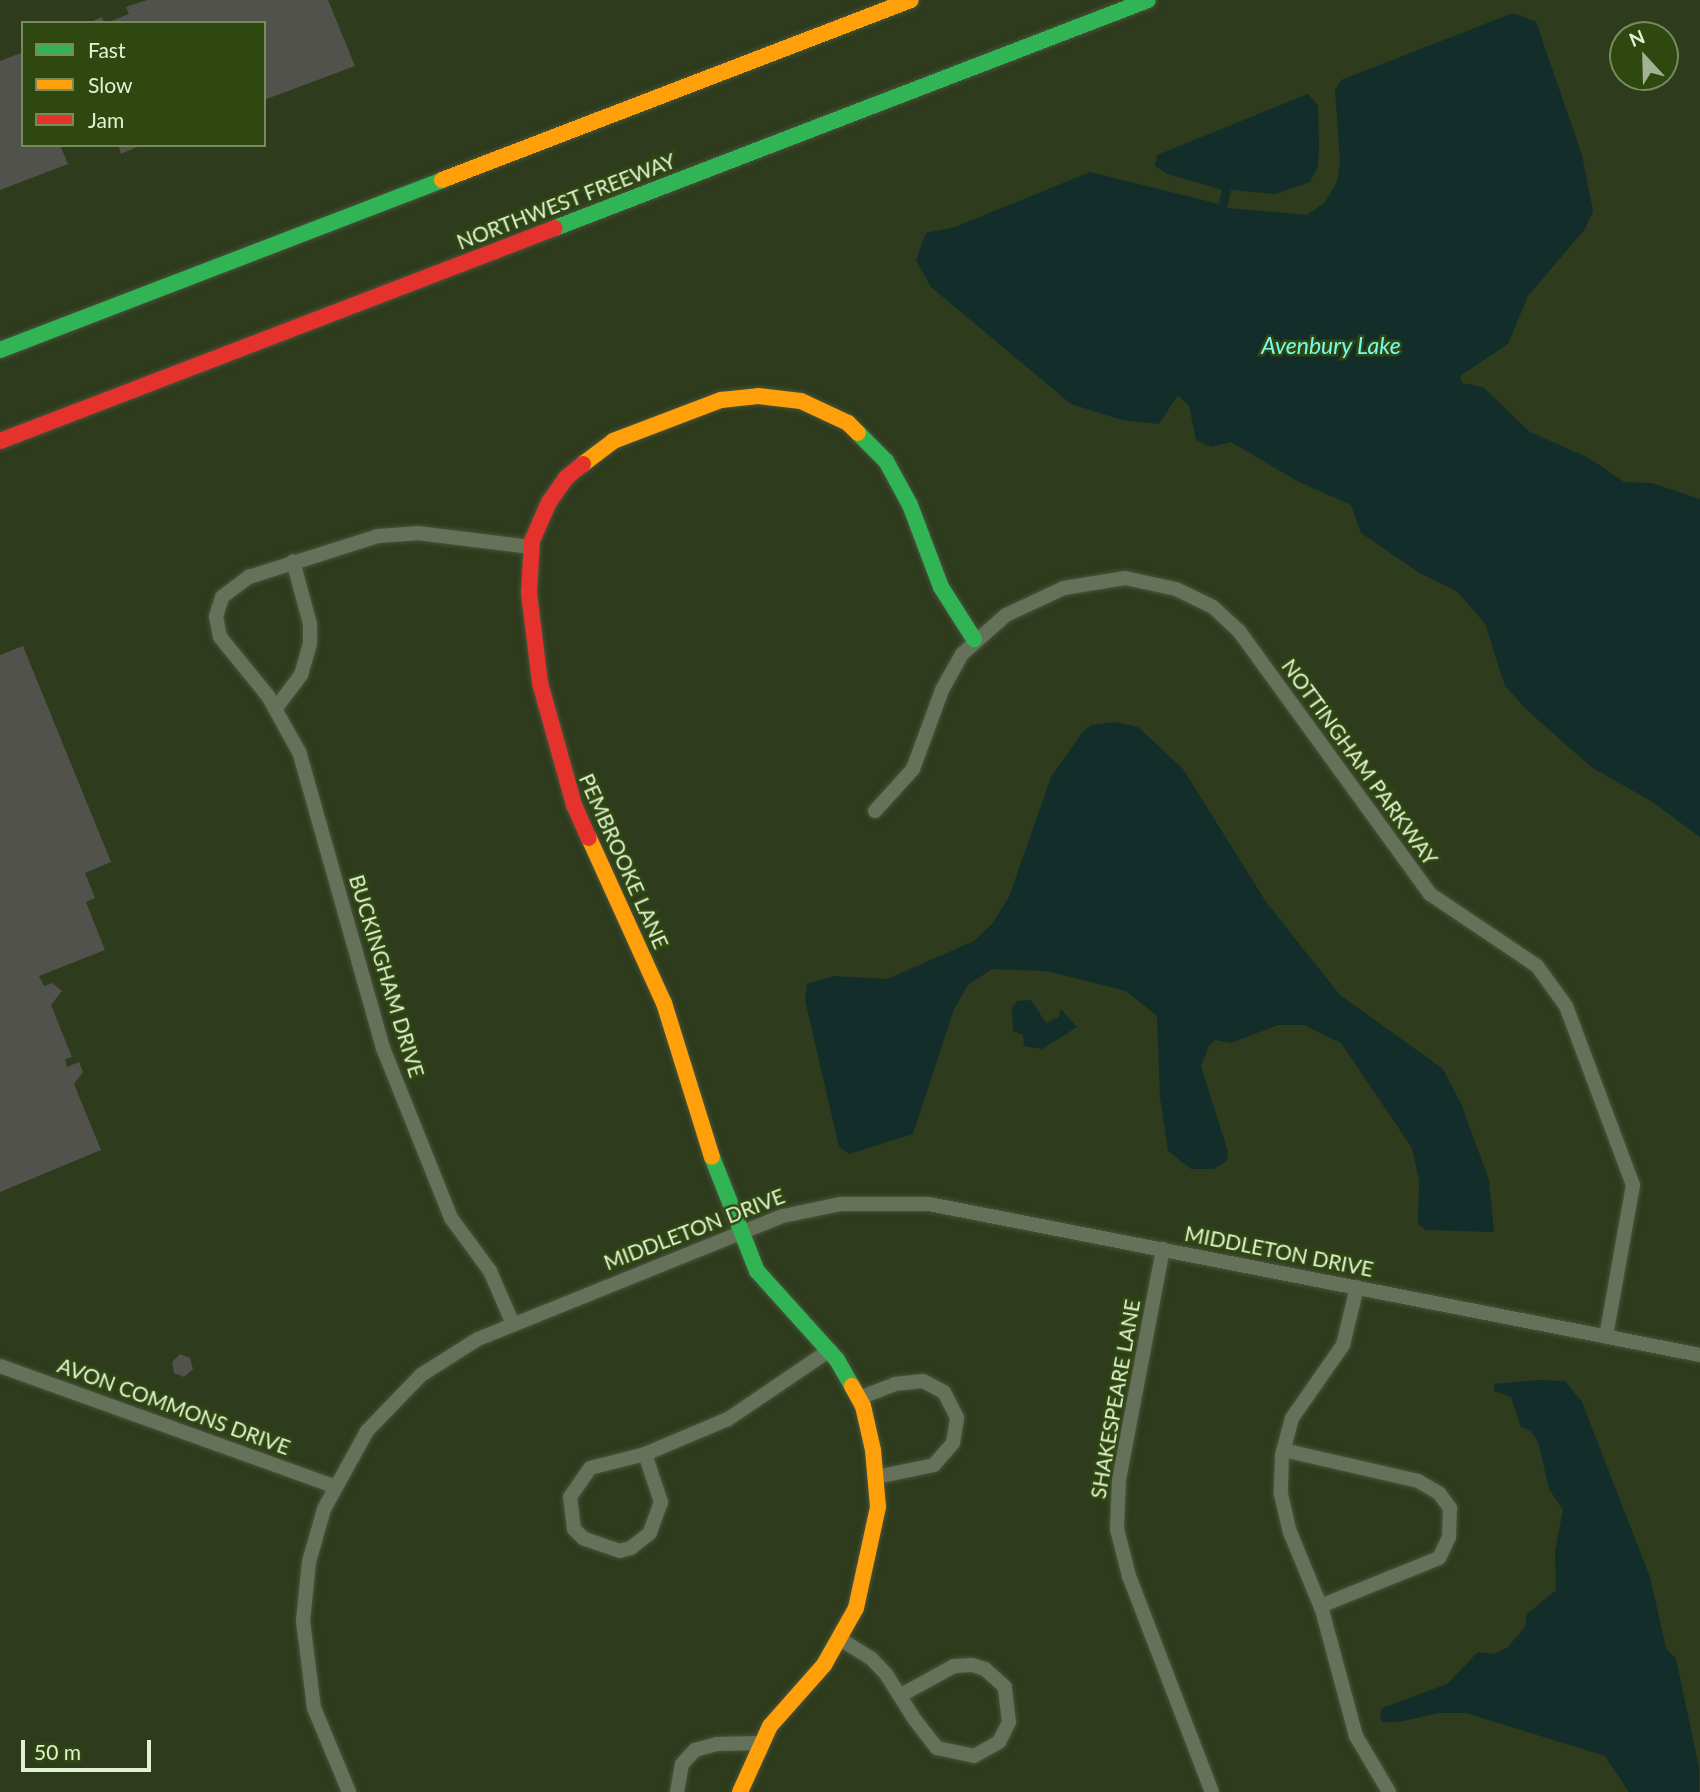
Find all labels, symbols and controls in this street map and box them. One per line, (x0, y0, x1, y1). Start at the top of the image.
legend (21, 21, 266, 147)
north arrow (1609, 21, 1679, 91)
text: N (1626, 25, 1648, 51)
text: Fast (88, 37, 125, 62)
text: Slow (88, 72, 132, 97)
text: Jam (88, 107, 124, 132)
street label: NORTHWEST FREEWAY (453, 147, 679, 255)
water label: Avenbury Lake (1261, 331, 1401, 359)
street label: NOTTINGHAM PARKWAY (1277, 654, 1443, 870)
street label: PEMBROOKE LANE (574, 770, 674, 952)
street label: BUCKINGHAM DRIVE (344, 872, 430, 1080)
street label: MIDDLETON DRIVE (600, 1183, 788, 1275)
street label: MIDDLETON DRIVE (1183, 1220, 1375, 1282)
street label: SHAKESPEARE LANE (1085, 1297, 1145, 1501)
street label: AVON COMMONS DRIVE (54, 1352, 294, 1460)
scale bar (24, 1726, 154, 1770)
text: 50 m (34, 1739, 81, 1764)

